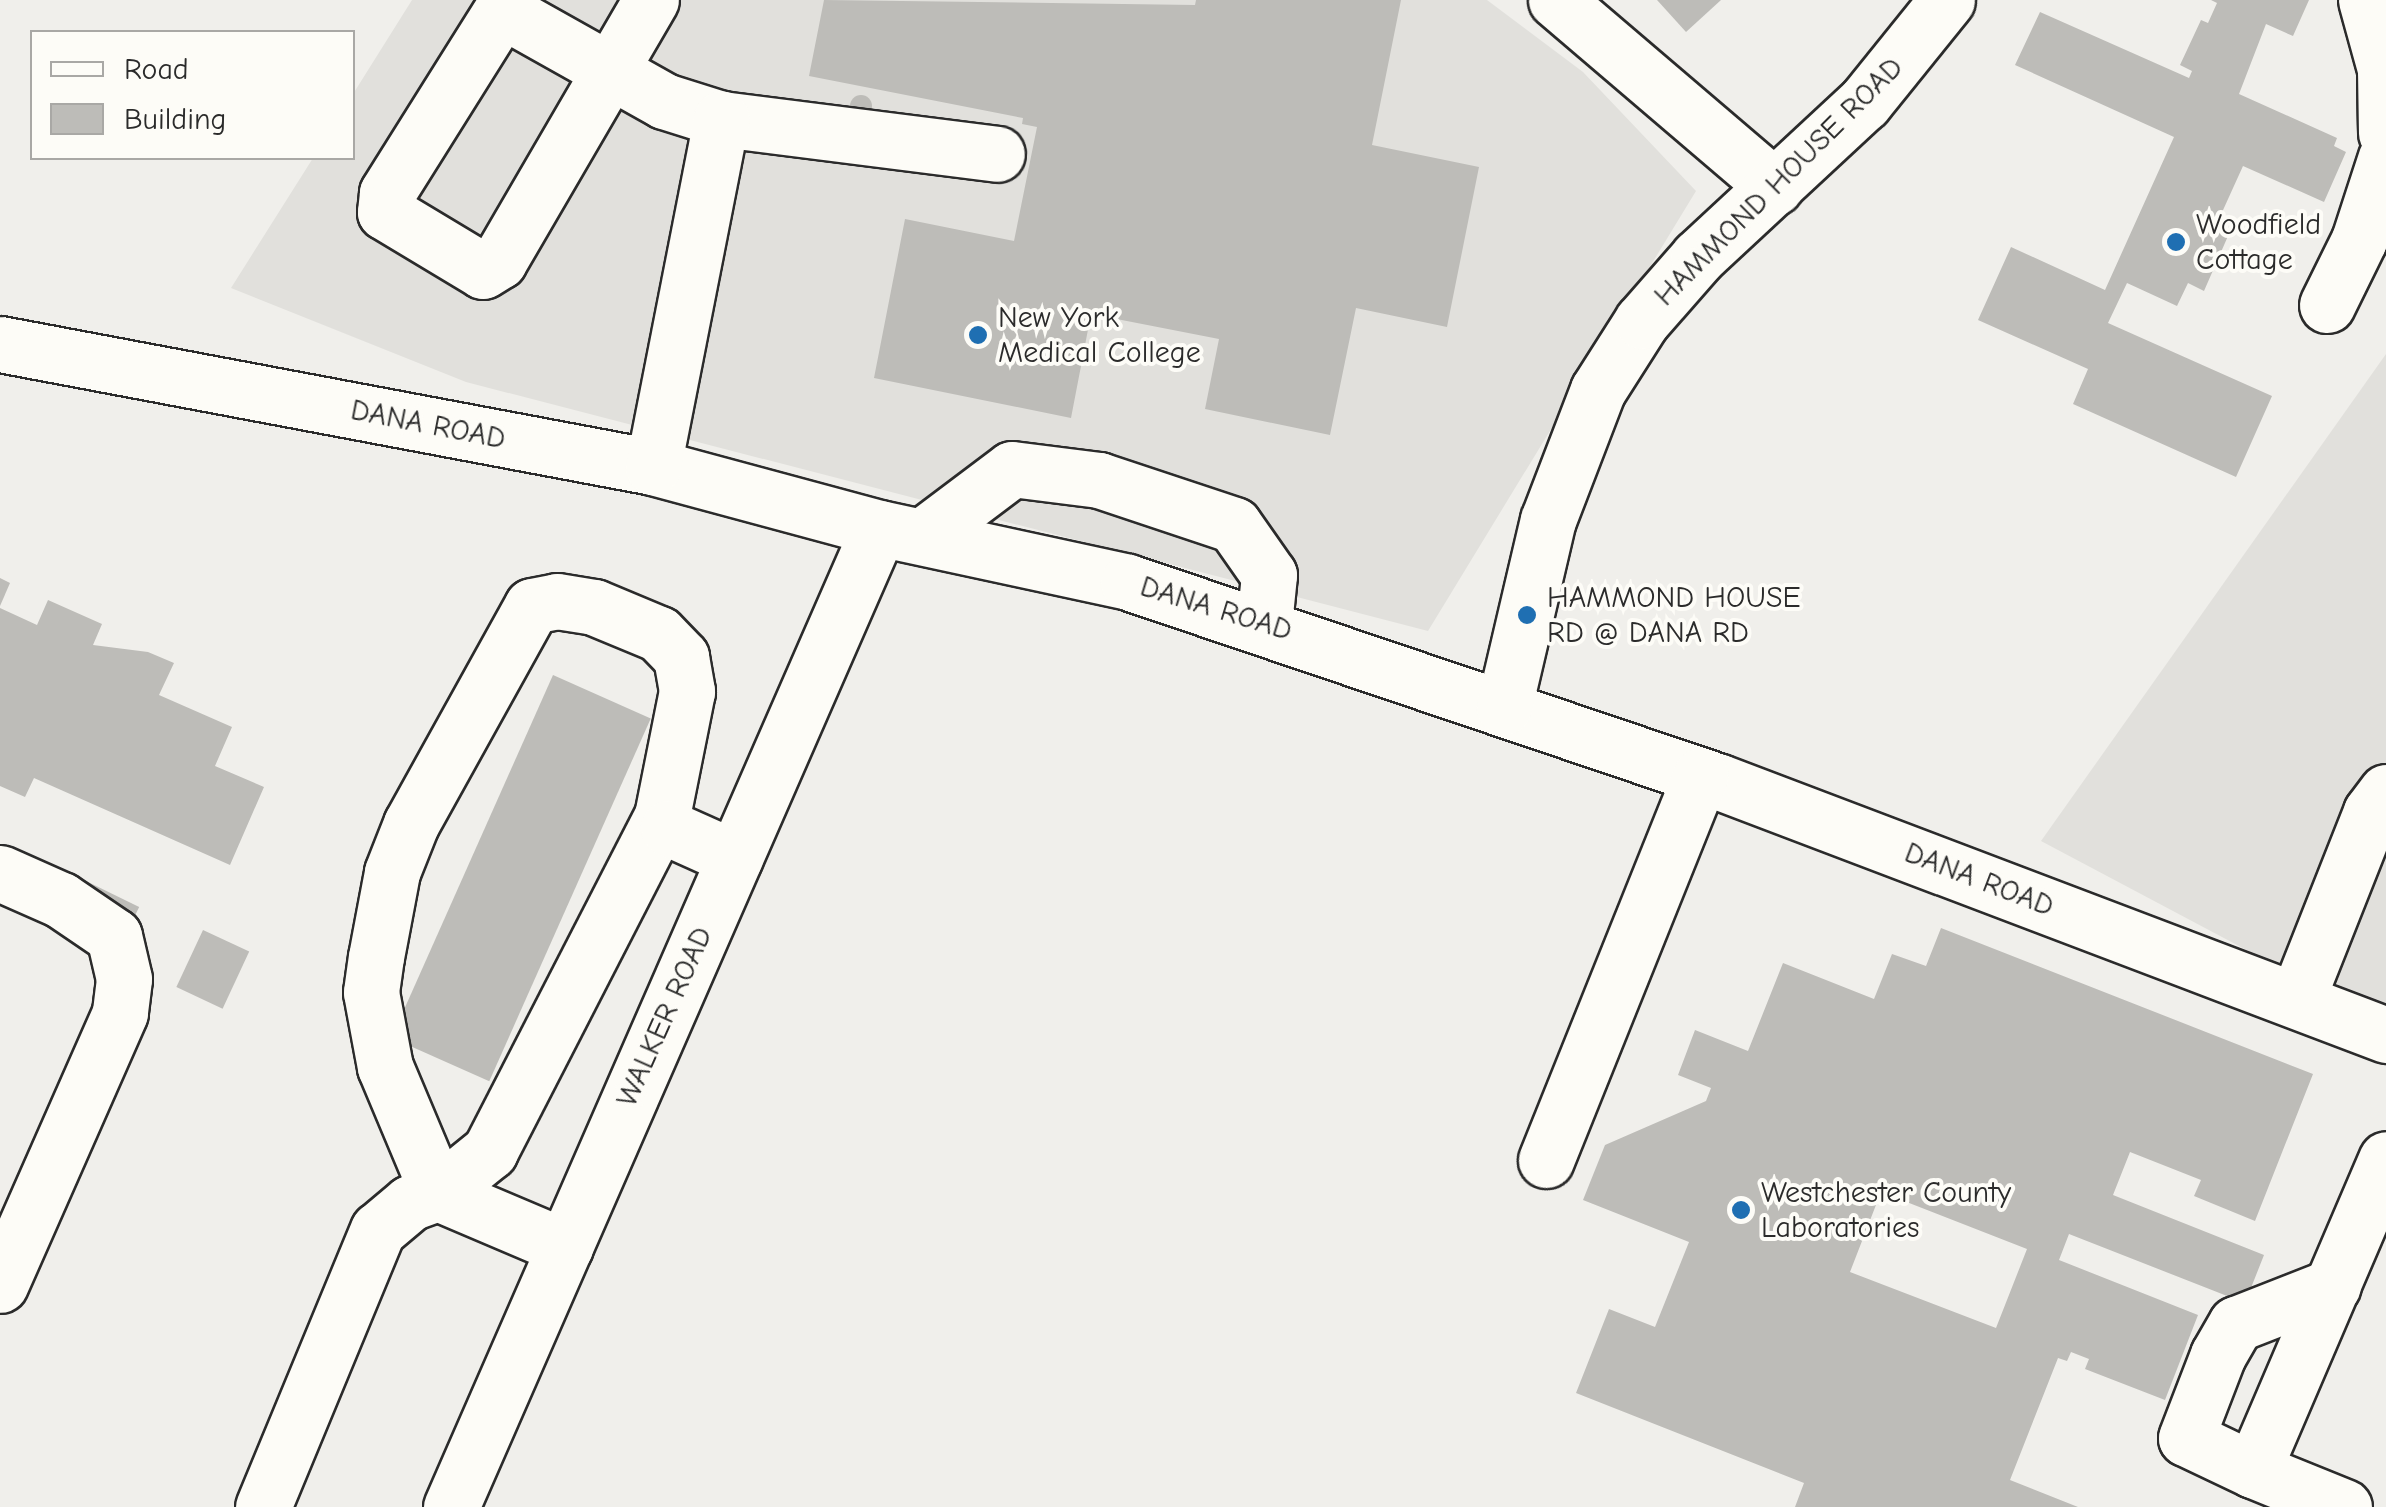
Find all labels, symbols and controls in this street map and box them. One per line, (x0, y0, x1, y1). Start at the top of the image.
legend (30, 30, 355, 160)
street label: HAMMOND HOUSE ROAD (1647, 50, 1911, 314)
text: Road (124, 52, 189, 87)
text: Building (124, 102, 227, 137)
place label: Woodfield Cottage (2196, 207, 2321, 278)
marker: Woodfield Cottage (2165, 231, 2187, 253)
place label: New York Medical College (998, 300, 1201, 370)
marker: New York Medical College (967, 324, 989, 346)
street label: DANA ROAD (348, 392, 508, 458)
street label: DANA ROAD (1136, 569, 1296, 649)
place label: HAMMOND HOUSE RD @ DANA RD (1547, 580, 1801, 650)
marker: HAMMOND HOUSE RD @ DANA RD (1516, 604, 1538, 626)
street label: DANA ROAD (1899, 835, 2059, 925)
street label: WALKER ROAD (609, 921, 721, 1113)
place label: Westchester County Laboratories (1761, 1175, 2011, 1246)
marker: Westchester County Laboratories (1730, 1199, 1752, 1221)

